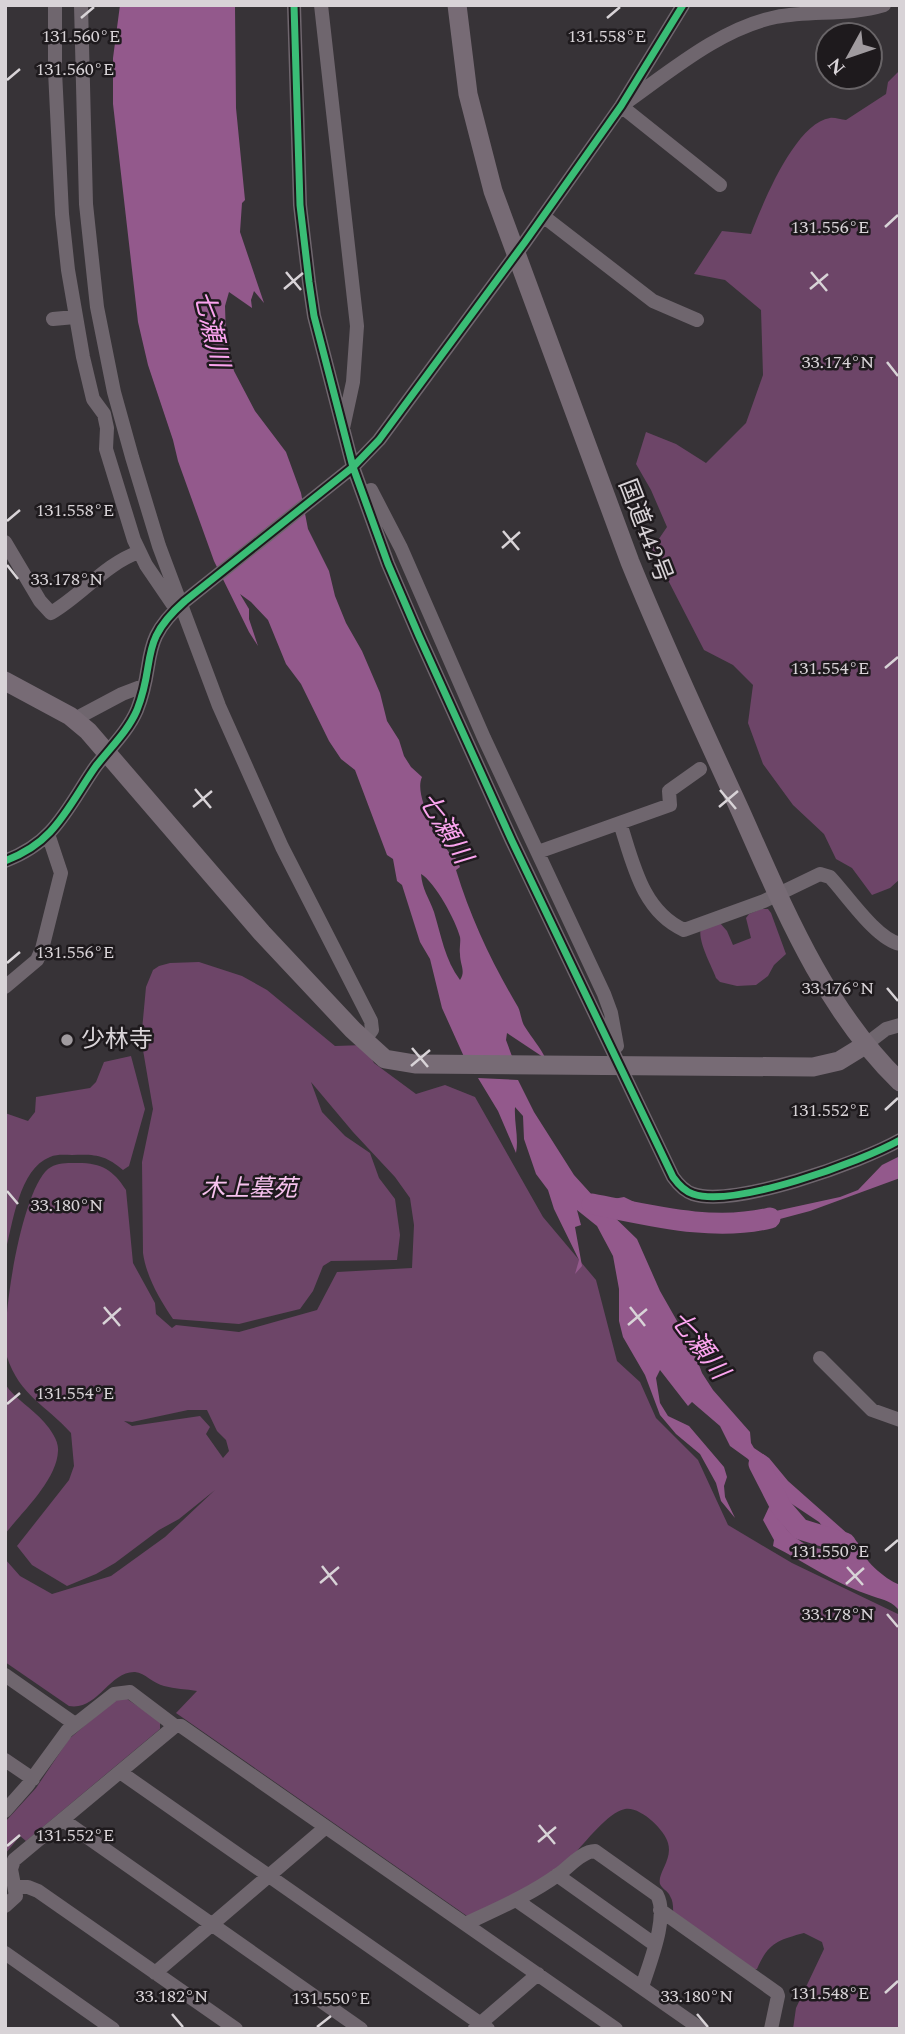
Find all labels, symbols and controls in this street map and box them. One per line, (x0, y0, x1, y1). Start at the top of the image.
north arrow (814, 21, 884, 91)
text: 131.560°E (41, 23, 121, 50)
text: 131.558°E (567, 23, 647, 50)
text: N (821, 51, 853, 81)
text: 131.560°E (35, 56, 115, 83)
text: 131.556°E (790, 214, 870, 241)
water label: 七瀬川 (183, 286, 240, 374)
text: 33.174°N (802, 349, 874, 376)
street label: 国道442号 (609, 474, 681, 588)
text: 131.558°E (35, 497, 115, 524)
text: 33.178°N (31, 566, 103, 593)
text: 131.554°E (790, 655, 870, 682)
water label: 七瀬川 (408, 784, 484, 874)
text: 131.556°E (35, 939, 115, 966)
text: 33.176°N (802, 975, 874, 1002)
place label: 少林寺 (81, 1022, 153, 1058)
marker: 少林寺 (59, 1032, 75, 1048)
text: 131.552°E (790, 1097, 870, 1124)
park label: 木上墓苑 (201, 1171, 301, 1207)
text: 33.180°N (31, 1192, 103, 1219)
water label: 七瀬川 (660, 1302, 740, 1391)
text: 131.554°E (35, 1380, 115, 1407)
text: 131.550°E (790, 1538, 870, 1565)
text: 33.178°N (802, 1601, 874, 1628)
text: 131.552°E (35, 1822, 115, 1849)
text: 131.548°E (790, 1980, 870, 2007)
text: 33.182°N (136, 1983, 208, 2010)
text: 33.180°N (661, 1983, 733, 2010)
text: 131.550°E (291, 1985, 371, 2012)

